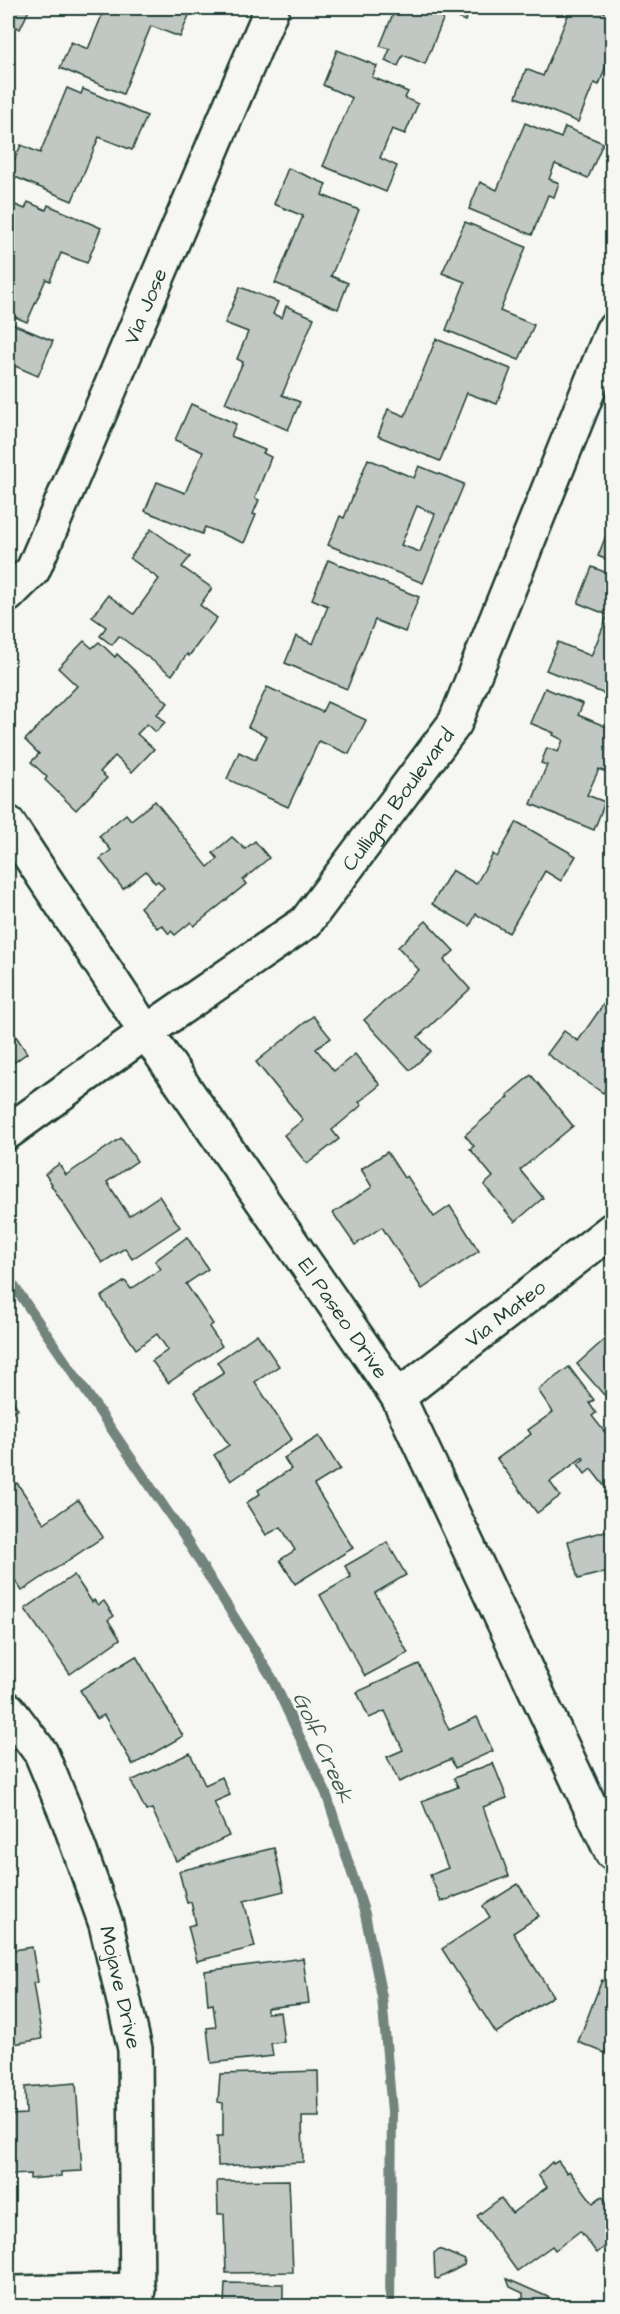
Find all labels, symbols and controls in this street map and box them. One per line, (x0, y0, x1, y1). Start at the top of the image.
street label: Via Jose (117, 264, 175, 349)
street label: Culligan Boulevard (335, 722, 462, 877)
street label: El Paseo Drive (291, 1252, 395, 1385)
street label: Via Mateo (459, 1273, 552, 1354)
water label: Golf Creek (284, 1687, 361, 1808)
street label: Mojave Drive (92, 1923, 148, 2052)

